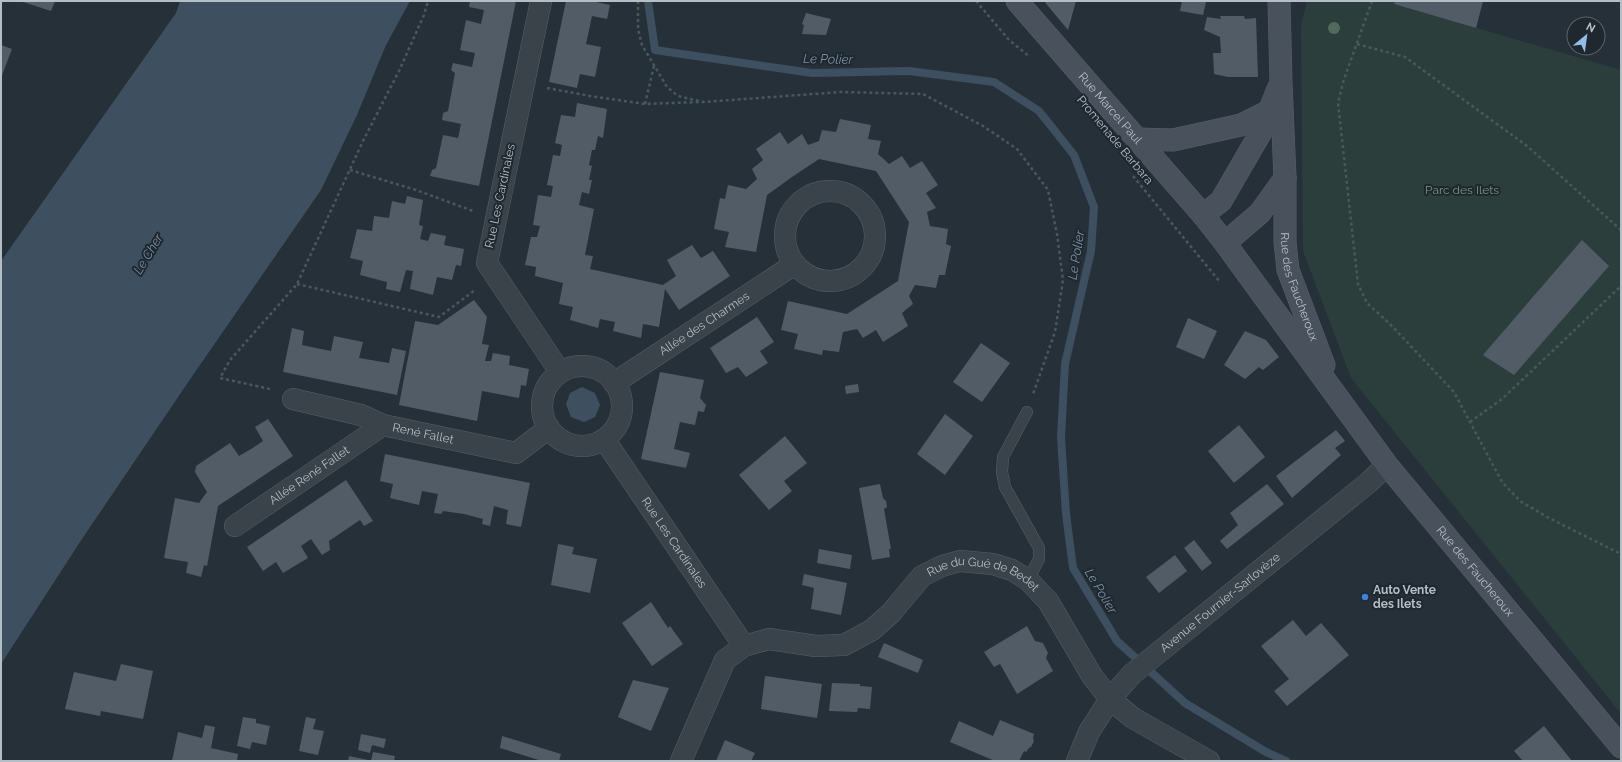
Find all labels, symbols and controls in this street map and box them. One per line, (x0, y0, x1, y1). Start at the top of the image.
north arrow (1566, 16, 1606, 56)
text: N (1584, 20, 1597, 35)
water label: Le Polier (803, 51, 854, 67)
street label: Rue Marcel Paul (1075, 70, 1145, 147)
street label: Promenade Barbara (1074, 93, 1156, 187)
street label: Rue Les Cardinales (482, 142, 518, 249)
park label: Parc des Ilets (1425, 183, 1499, 197)
water label: Le Polier (1065, 229, 1087, 281)
water label: Le Cher (130, 231, 166, 277)
street label: Rue des Faucheroux (1278, 232, 1321, 343)
street label: Allée des Charmes (657, 289, 752, 358)
street label: René Fallet (391, 420, 455, 447)
street label: Allée René Fallet (267, 443, 352, 508)
street label: Rue Les Cardinales (638, 495, 710, 591)
street label: Rue des Faucheroux (1434, 523, 1517, 619)
street label: Avenue Fournier-Sarlovèze (1157, 550, 1283, 655)
street label: Rue du Gué de Bedet (925, 554, 1042, 594)
water label: Le Polier (1082, 566, 1121, 617)
place label: Auto Vente des Ilets (1373, 583, 1436, 611)
marker: Auto Vente des Ilets (1360, 592, 1370, 602)

